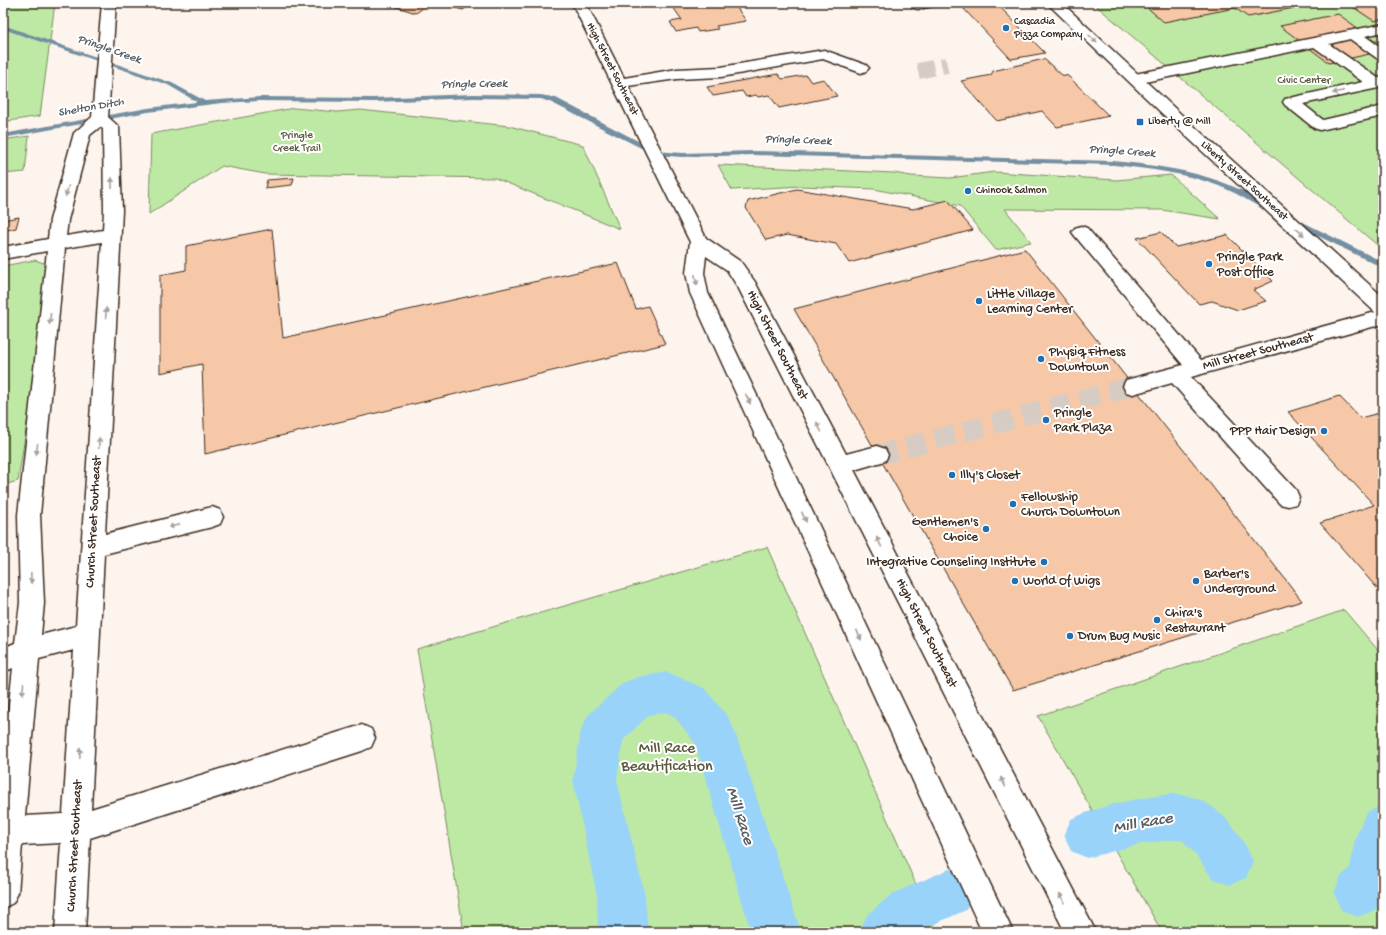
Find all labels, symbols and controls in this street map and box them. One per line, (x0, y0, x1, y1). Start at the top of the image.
place label: Cascadia Pizza Company (1013, 16, 1083, 41)
street label: High Street Southeast (583, 21, 641, 119)
marker: Cascadia Pizza Company (1001, 23, 1011, 33)
water label: Pringle Creek (75, 33, 144, 68)
one-way arrow (1088, 34, 1098, 44)
park label: Civic Center (1278, 75, 1332, 87)
water label: Pringle Creek (441, 77, 509, 93)
one-way arrow (1332, 89, 1344, 95)
water label: Shelton Ditch (57, 95, 125, 121)
place label: Liberty @ Mill (1148, 116, 1211, 128)
marker: Liberty @ Mill (1135, 117, 1145, 127)
park label: Pringle Creek Trail (273, 130, 321, 155)
water label: Pringle Creek (765, 133, 833, 149)
street label: Liberty Street Southeast (1198, 139, 1291, 224)
water label: Pringle Creek (1089, 143, 1157, 161)
one-way arrow (109, 176, 115, 189)
one-way arrow (64, 185, 70, 197)
place label: Chinook Salmon (976, 185, 1048, 197)
marker: Chinook Salmon (963, 186, 973, 196)
one-way arrow (1295, 227, 1305, 236)
place label: Pringle Park Post Office (1216, 250, 1284, 280)
marker: Pringle Park Post Office (1204, 259, 1214, 269)
one-way arrow (694, 274, 700, 287)
place label: Little Village Learning Center (987, 287, 1074, 317)
street label: High Street Southeast (743, 288, 812, 404)
marker: Little Village Learning Center (974, 296, 984, 306)
one-way arrow (103, 307, 110, 319)
one-way arrow (47, 313, 53, 325)
street label: Mill Street Southeast (1201, 330, 1316, 374)
place label: Physiq Fitness Downtown (1048, 345, 1126, 375)
marker: Physiq Fitness Downtown (1036, 354, 1046, 364)
one-way arrow (745, 394, 752, 405)
place label: Pringle Park Plaza (1053, 406, 1113, 436)
marker: Pringle Park Plaza (1041, 415, 1051, 425)
one-way arrow (816, 421, 822, 433)
place label: PPP Hair Design (1229, 424, 1317, 439)
marker: PPP Hair Design (1319, 426, 1329, 436)
one-way arrow (95, 437, 102, 449)
one-way arrow (34, 443, 40, 455)
street label: Church Street Southeast (83, 454, 105, 588)
place label: Illy's Closet (960, 468, 1022, 483)
marker: Illy's Closet (947, 470, 957, 480)
place label: Fellowship Church Downtown (1020, 490, 1121, 520)
marker: Fellowship Church Downtown (1008, 499, 1018, 509)
one-way arrow (801, 511, 807, 522)
place label: Gentlemen's Choice (912, 515, 979, 545)
one-way arrow (168, 524, 180, 530)
marker: Gentlemen's Choice (981, 524, 991, 534)
one-way arrow (876, 536, 882, 548)
place label: Integrative Counseling Institute (866, 555, 1036, 570)
marker: Integrative Counseling Institute (1039, 557, 1049, 567)
place label: Barber's Underground (1203, 567, 1277, 597)
one-way arrow (28, 572, 34, 585)
place label: World Of Wigs (1023, 574, 1101, 589)
street label: High Street Southeast (892, 576, 961, 692)
marker: World Of Wigs (1010, 576, 1020, 586)
marker: Barber's Underground (1191, 576, 1201, 586)
place label: Chira's Restaurant (1165, 606, 1227, 636)
marker: Chira's Restaurant (1152, 615, 1162, 625)
one-way arrow (856, 629, 862, 640)
place label: Drum Bug Music (1077, 629, 1160, 644)
marker: Drum Bug Music (1065, 631, 1075, 641)
one-way arrow (20, 683, 27, 695)
park label: Mill Race Beautification (620, 740, 713, 777)
one-way arrow (77, 747, 84, 759)
one-way arrow (999, 776, 1006, 788)
street label: Church Street Southeast (64, 778, 86, 912)
water label: Mill Race (720, 784, 758, 849)
water label: Mill Race (1112, 809, 1175, 839)
one-way arrow (1059, 892, 1065, 904)

